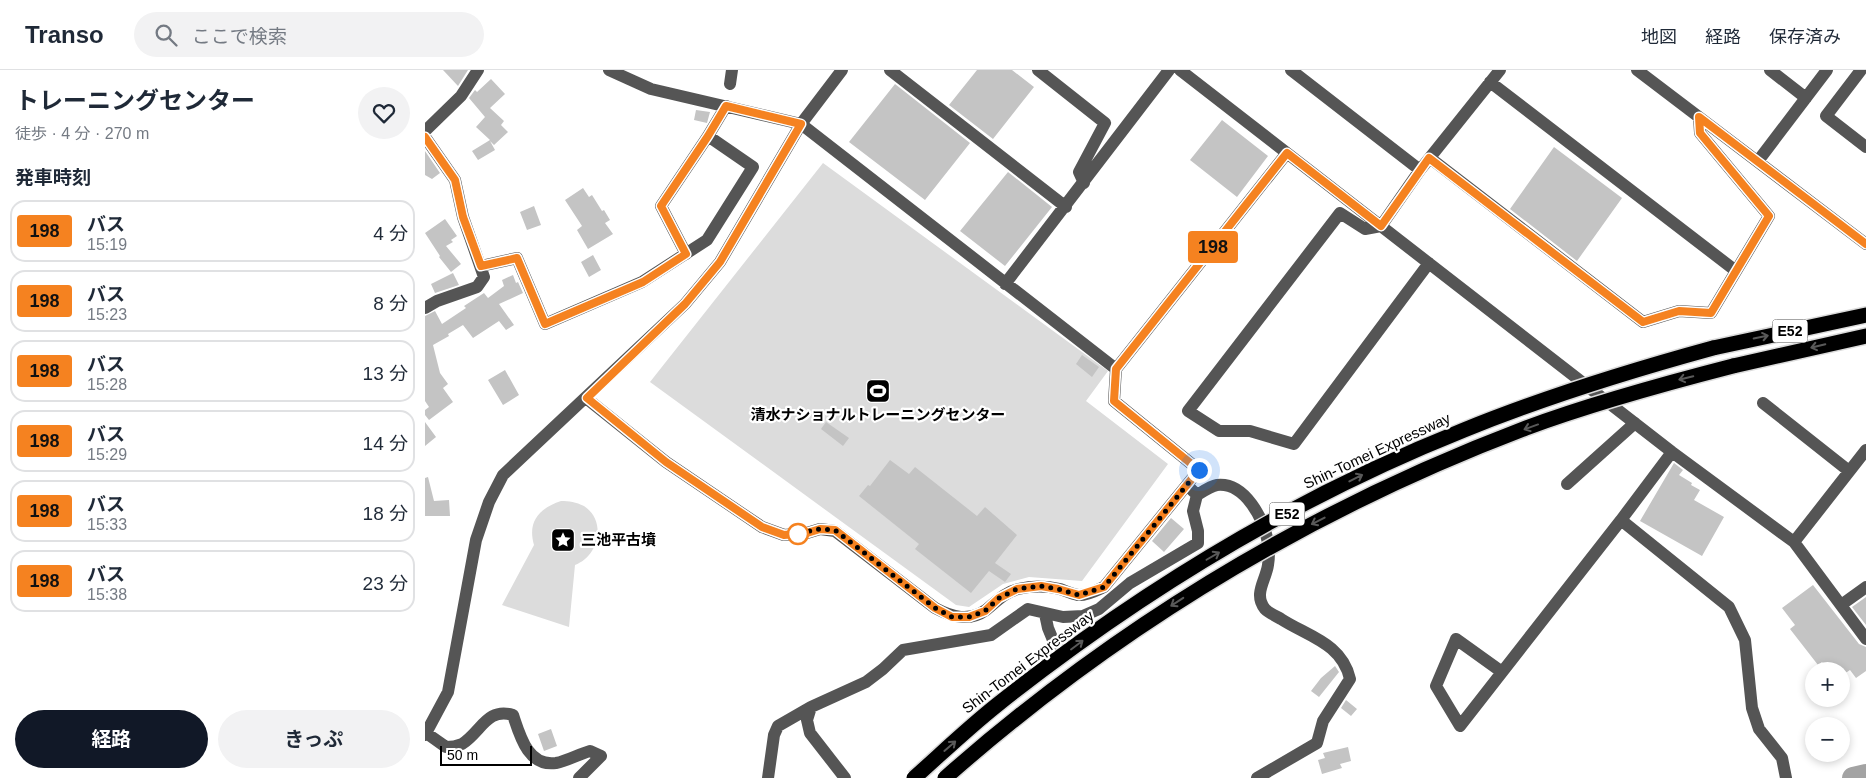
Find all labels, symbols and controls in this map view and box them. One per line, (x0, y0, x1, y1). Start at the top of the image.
search box (134, 12, 484, 57)
text: Transo (25, 21, 104, 48)
icon: search (152, 21, 180, 49)
text: ここで検索 (192, 26, 287, 47)
text: 地図 (1641, 27, 1677, 47)
text: 経路 (1705, 27, 1741, 47)
text: 保存済み (1769, 27, 1841, 47)
text: トレーニングセンター (15, 87, 255, 114)
button: heart (358, 87, 410, 139)
text: 徒歩 · 4 分 · 270 m (15, 125, 149, 142)
text: 発車時刻 (15, 167, 91, 188)
text: バス (87, 214, 125, 235)
text: 198 (29, 221, 60, 241)
text: 4 分 (373, 223, 408, 244)
line badge: 198 (1184, 231, 1242, 263)
text: 15:19 (87, 236, 127, 253)
text: 198 (1198, 237, 1228, 257)
text: バス (87, 284, 125, 305)
text: 198 (29, 291, 60, 311)
text: 8 分 (373, 293, 408, 314)
text: 15:23 (87, 306, 127, 323)
road number: E52 (1773, 320, 1807, 342)
one-way arrow (1752, 332, 1768, 342)
one-way arrow (1811, 342, 1827, 351)
text: バス (87, 354, 125, 375)
text: 198 (29, 361, 60, 381)
text: 13 分 (363, 363, 408, 384)
one-way arrow (1678, 374, 1694, 383)
text: 15:28 (87, 376, 127, 393)
sports icon: 清水ナショナルトレーニングセンター (865, 378, 891, 404)
place label: 清水ナショナルトレーニングセンター (750, 406, 1006, 423)
street label: Shin-Tomei Expressway (1301, 409, 1453, 492)
one-way arrow (1524, 423, 1539, 432)
text: バス (87, 424, 125, 445)
text: 198 (29, 431, 60, 451)
text: 14 分 (363, 433, 408, 454)
text: 15:29 (87, 446, 127, 463)
your location (1187, 458, 1212, 483)
one-way arrow (1348, 473, 1363, 482)
text: バス (87, 494, 125, 515)
text: 198 (29, 501, 60, 521)
road number: E52 (1269, 502, 1305, 526)
text: 18 分 (363, 503, 408, 524)
text: 15:33 (87, 516, 127, 533)
one-way arrow (1311, 516, 1326, 526)
unlabelled marker (787, 523, 809, 545)
place icon: 三池平古墳 (550, 527, 576, 553)
place label: 三池平古墳 (581, 531, 656, 548)
one-way arrow (1206, 550, 1220, 560)
text: バス (87, 564, 125, 585)
text: 198 (29, 571, 60, 591)
text: 23 分 (363, 573, 408, 594)
text: 15:38 (87, 586, 127, 603)
one-way arrow (1171, 597, 1185, 607)
street label: Shin-Tomei Expressway (959, 606, 1097, 717)
one-way arrow (1070, 639, 1083, 650)
map controls (1805, 662, 1850, 762)
button: + (1805, 662, 1850, 707)
button: 経路 (15, 710, 208, 768)
button: きっぷ (218, 710, 410, 768)
button: − (1805, 717, 1850, 762)
one-way arrow (944, 740, 957, 752)
scale bar (440, 743, 533, 766)
text: 50 m (447, 747, 478, 763)

